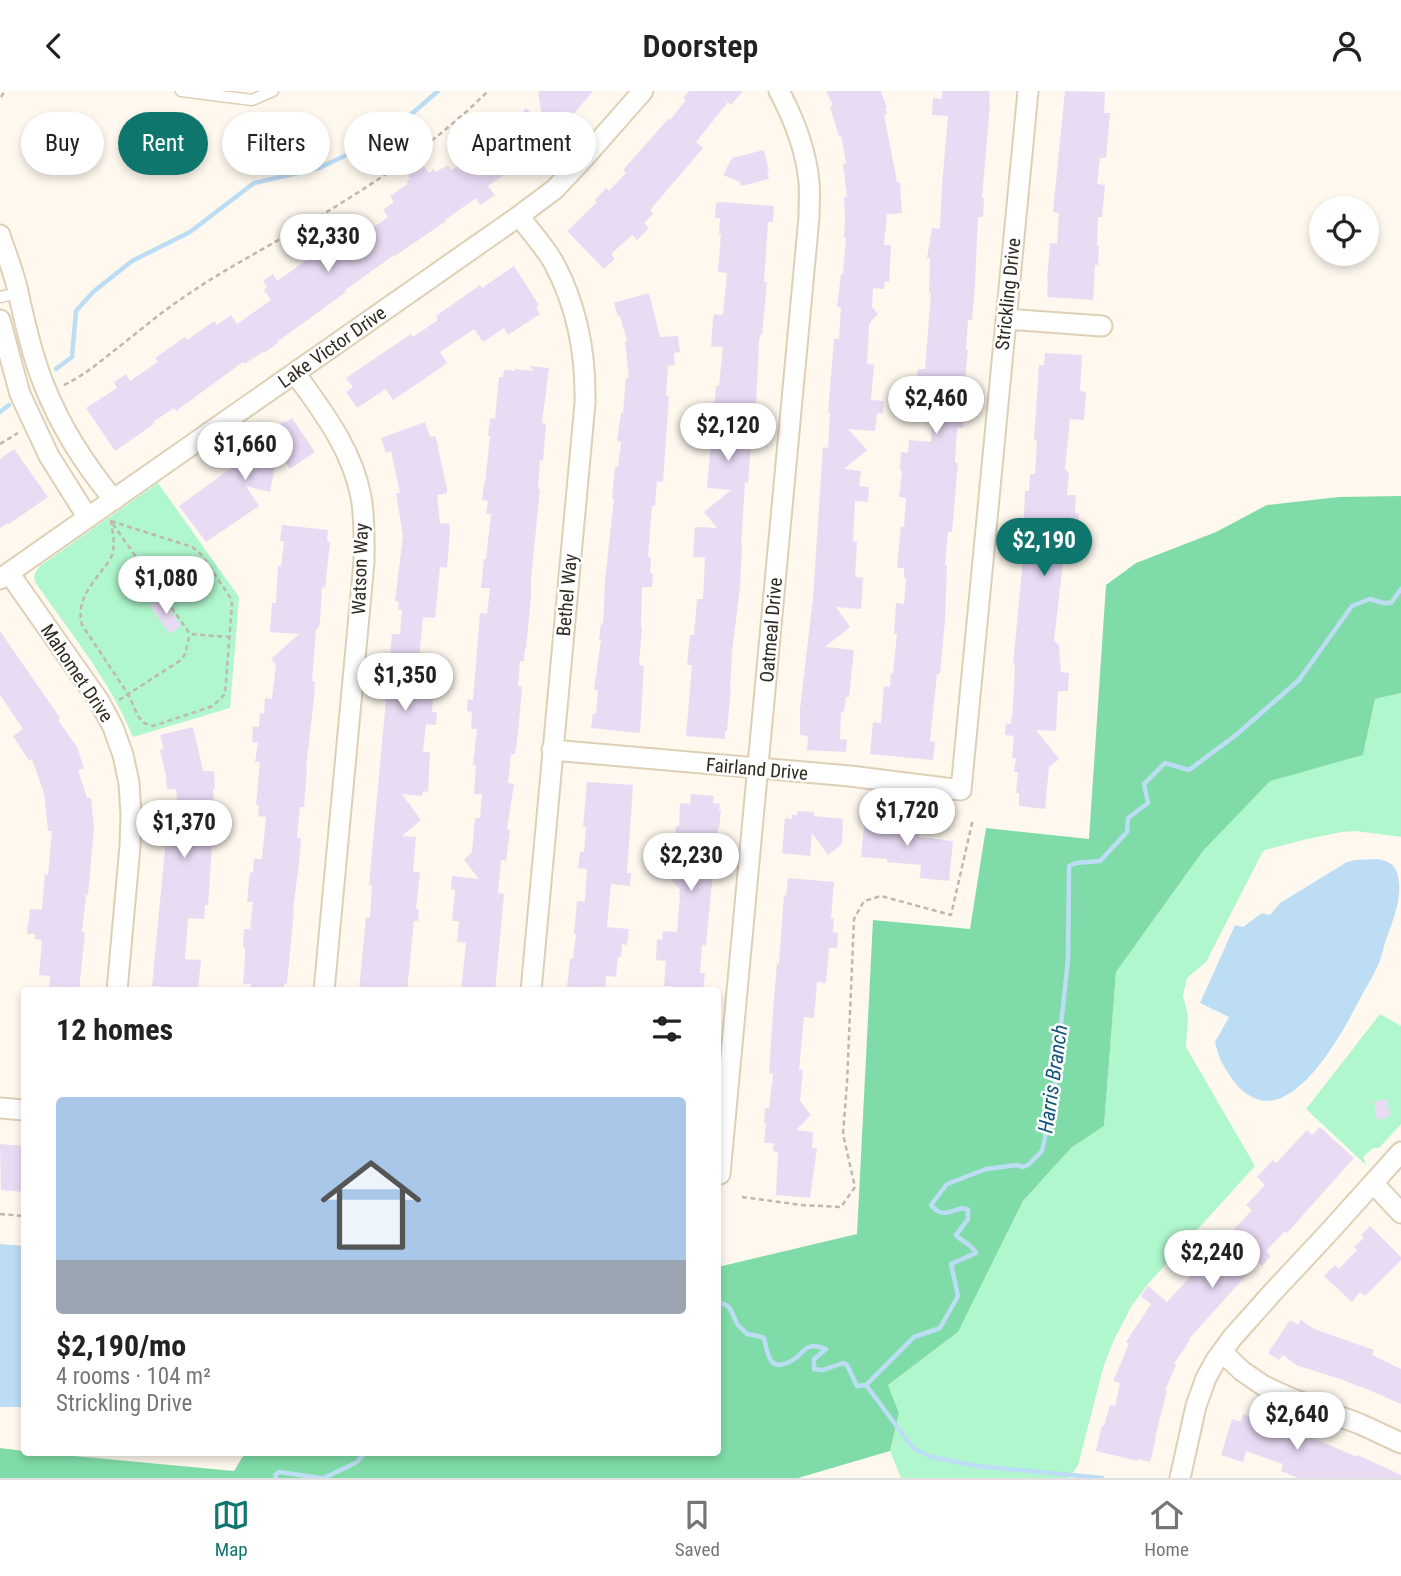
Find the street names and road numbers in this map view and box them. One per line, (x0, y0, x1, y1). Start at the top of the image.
street label: Strickling Drive (991, 237, 1025, 351)
street label: Lake Victor Drive (274, 301, 391, 393)
street label: Watson Way (347, 523, 373, 615)
street label: Bethel Way (552, 553, 582, 637)
street label: Oatmeal Drive (755, 577, 787, 683)
street label: Mahomet Drive (36, 620, 118, 726)
street label: Fairland Drive (705, 753, 809, 785)

